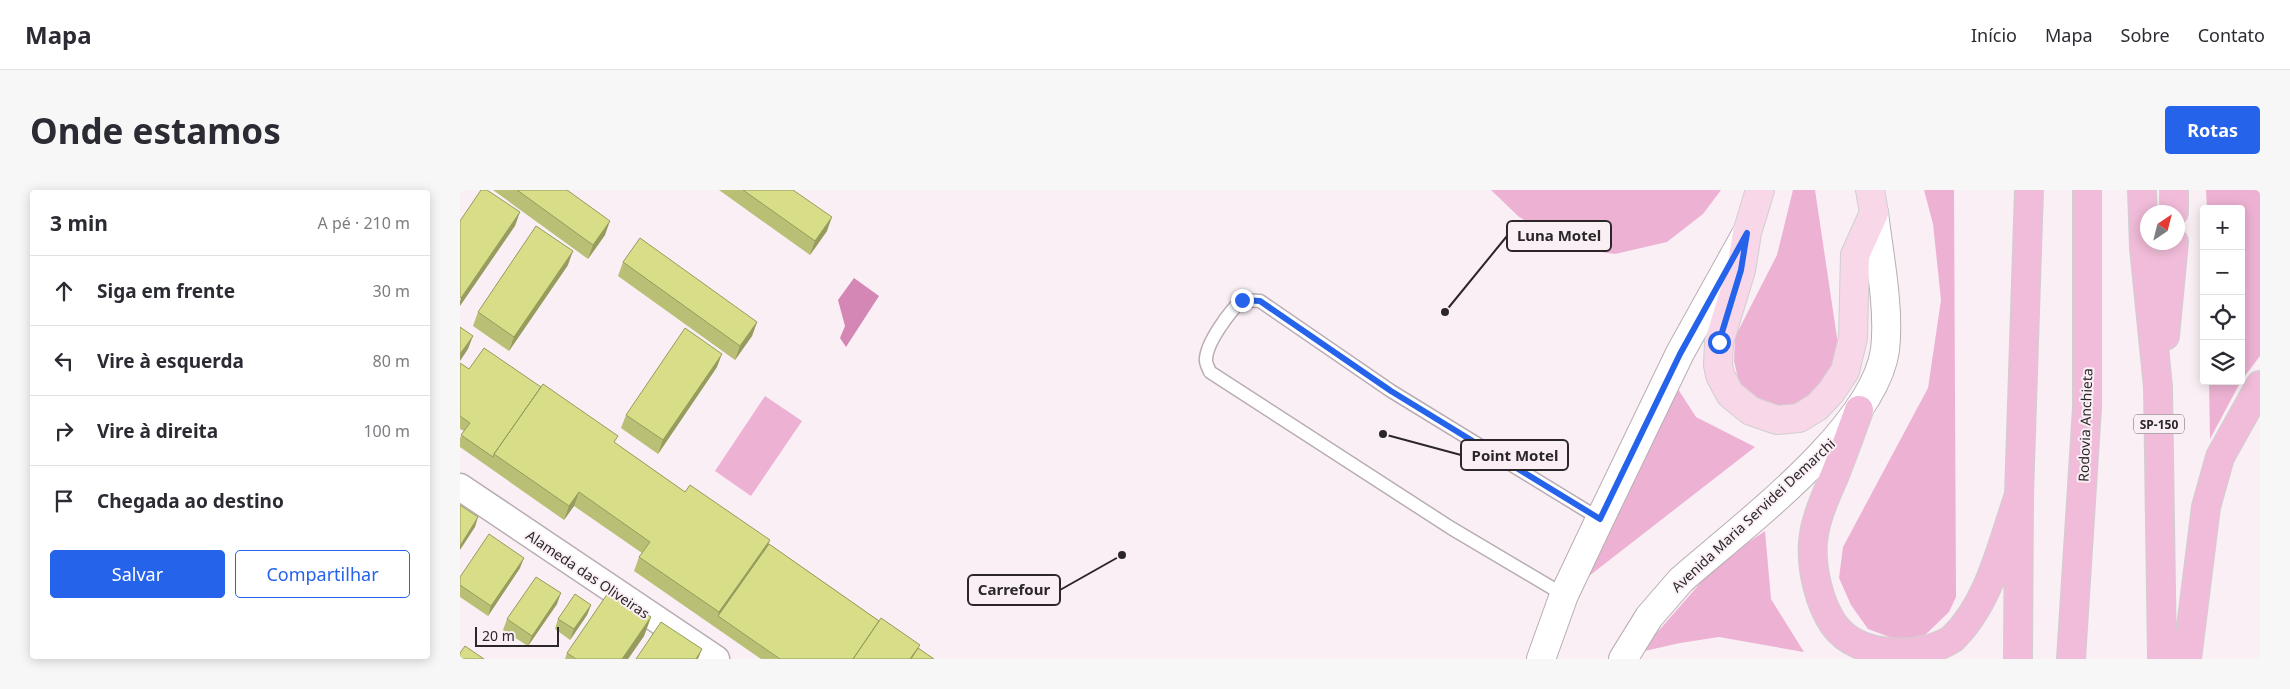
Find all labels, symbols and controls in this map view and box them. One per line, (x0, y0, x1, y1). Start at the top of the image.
text: Mapa (25, 18, 92, 51)
text: Início (1971, 23, 2017, 47)
text: Mapa (2045, 23, 2093, 47)
text: Sobre (2121, 23, 2170, 47)
text: Contato (2198, 23, 2265, 47)
button: Rotas (2165, 106, 2260, 154)
text: Onde estamos (30, 107, 281, 154)
north arrow (2140, 205, 2185, 250)
map controls (2200, 205, 2245, 385)
button: + (2200, 205, 2245, 250)
text: 3 min (50, 209, 108, 237)
text: A pé · 210 m (318, 212, 410, 234)
callout: Luna Motel (1507, 221, 1611, 251)
text: Luna Motel (1517, 225, 1601, 245)
button: − (2200, 250, 2245, 295)
icon: ahead (50, 277, 78, 305)
text: Siga em frente (97, 278, 235, 304)
text: 30 m (373, 280, 410, 302)
route end (1231, 289, 1254, 312)
button: locate (2200, 295, 2245, 340)
route start (1708, 331, 1731, 354)
button: layers (2200, 340, 2245, 385)
icon: left (50, 347, 78, 375)
text: Vire à esquerda (97, 348, 244, 374)
text: 80 m (373, 350, 410, 372)
street label: Rodovia Anchieta (2074, 368, 2096, 482)
road number: SP-150 (2134, 414, 2184, 433)
icon: right (50, 417, 78, 445)
text: Vire à direita (97, 418, 218, 444)
text: 100 m (363, 420, 410, 442)
street label: Avenida Maria Servidei Demarchi (1667, 434, 1839, 596)
callout: Point Motel (1461, 440, 1568, 470)
text: Point Motel (1472, 445, 1558, 465)
icon: arrive (50, 487, 78, 515)
text: Chegada ao destino (97, 488, 284, 514)
street label: Alameda das Oliveiras (523, 526, 654, 623)
button: Salvar (50, 550, 225, 598)
button: Compartilhar (235, 550, 410, 598)
callout: Carrefour (968, 575, 1060, 605)
text: Carrefour (978, 579, 1050, 599)
scale bar (475, 624, 559, 647)
text: 20 m (482, 626, 515, 645)

